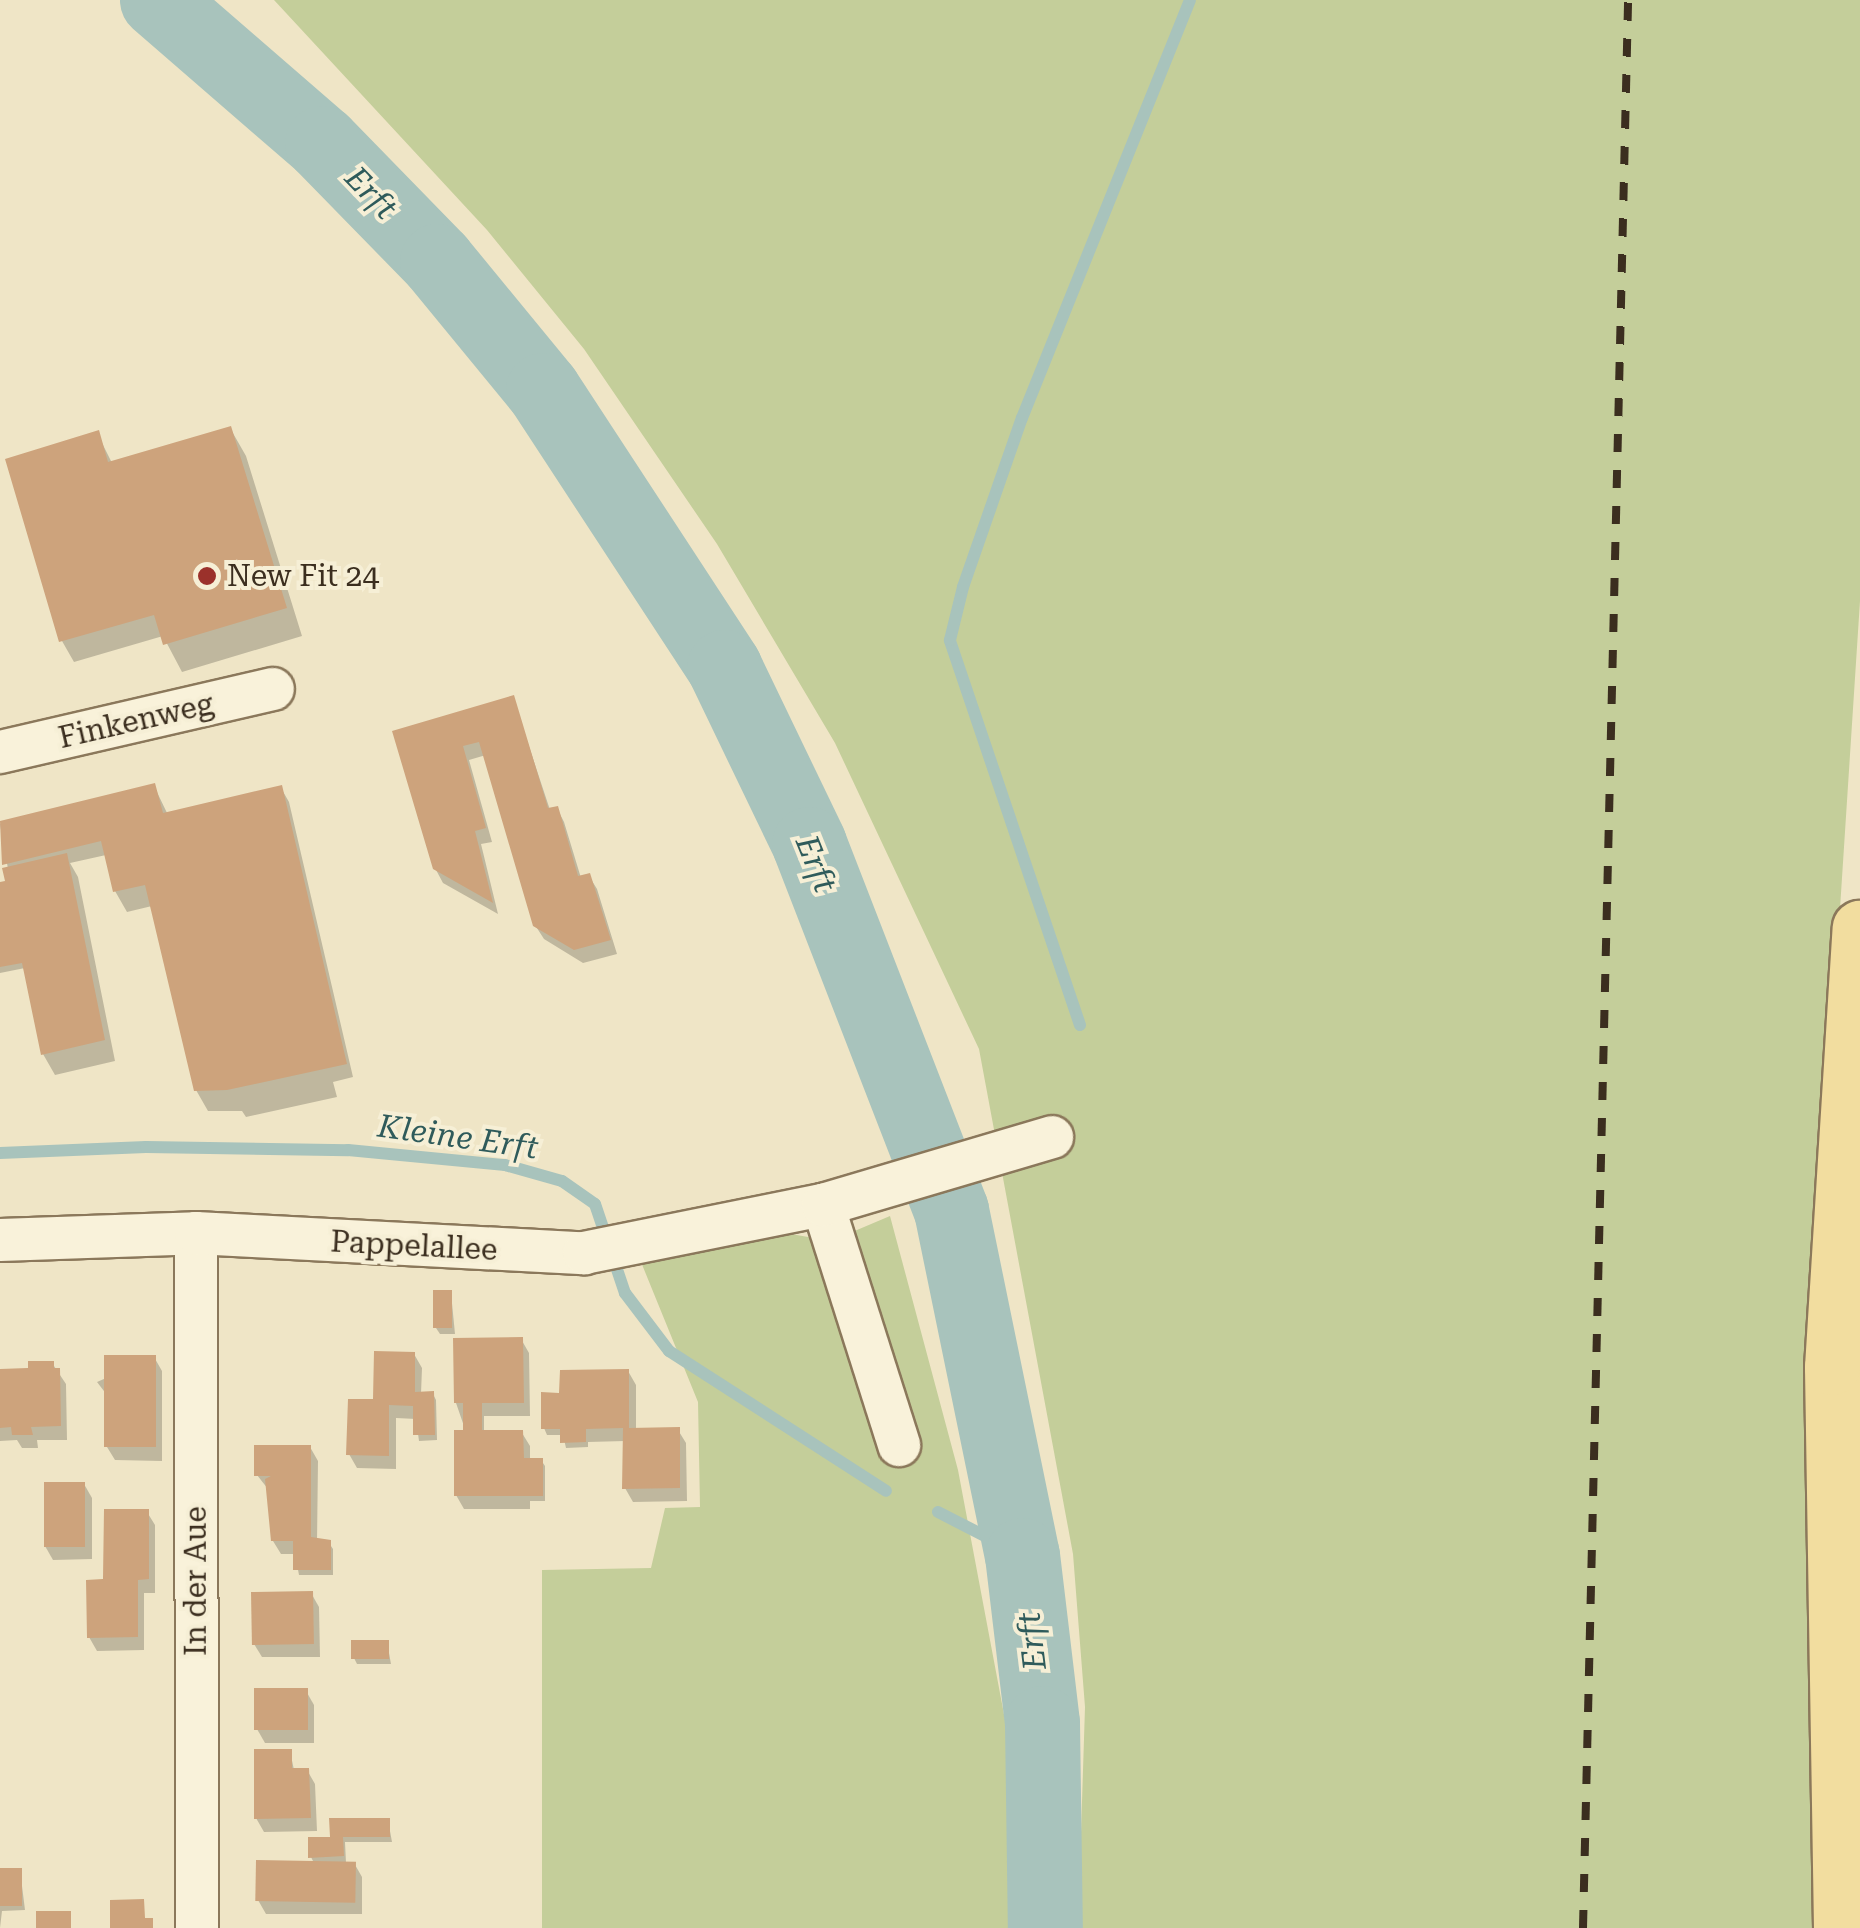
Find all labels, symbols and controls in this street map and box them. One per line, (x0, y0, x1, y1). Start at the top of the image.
water label: Erft (337, 159, 405, 227)
place label: New Fit 24 (227, 558, 379, 594)
marker: New Fit 24 (196, 565, 218, 587)
street label: Finkenweg (55, 686, 217, 756)
water label: Erft (787, 830, 845, 898)
water label: Kleine Erft (375, 1107, 541, 1167)
street label: Pappelallee (330, 1224, 498, 1268)
street label: In der Aue (178, 1506, 214, 1656)
water label: Erft (1009, 1610, 1055, 1672)

